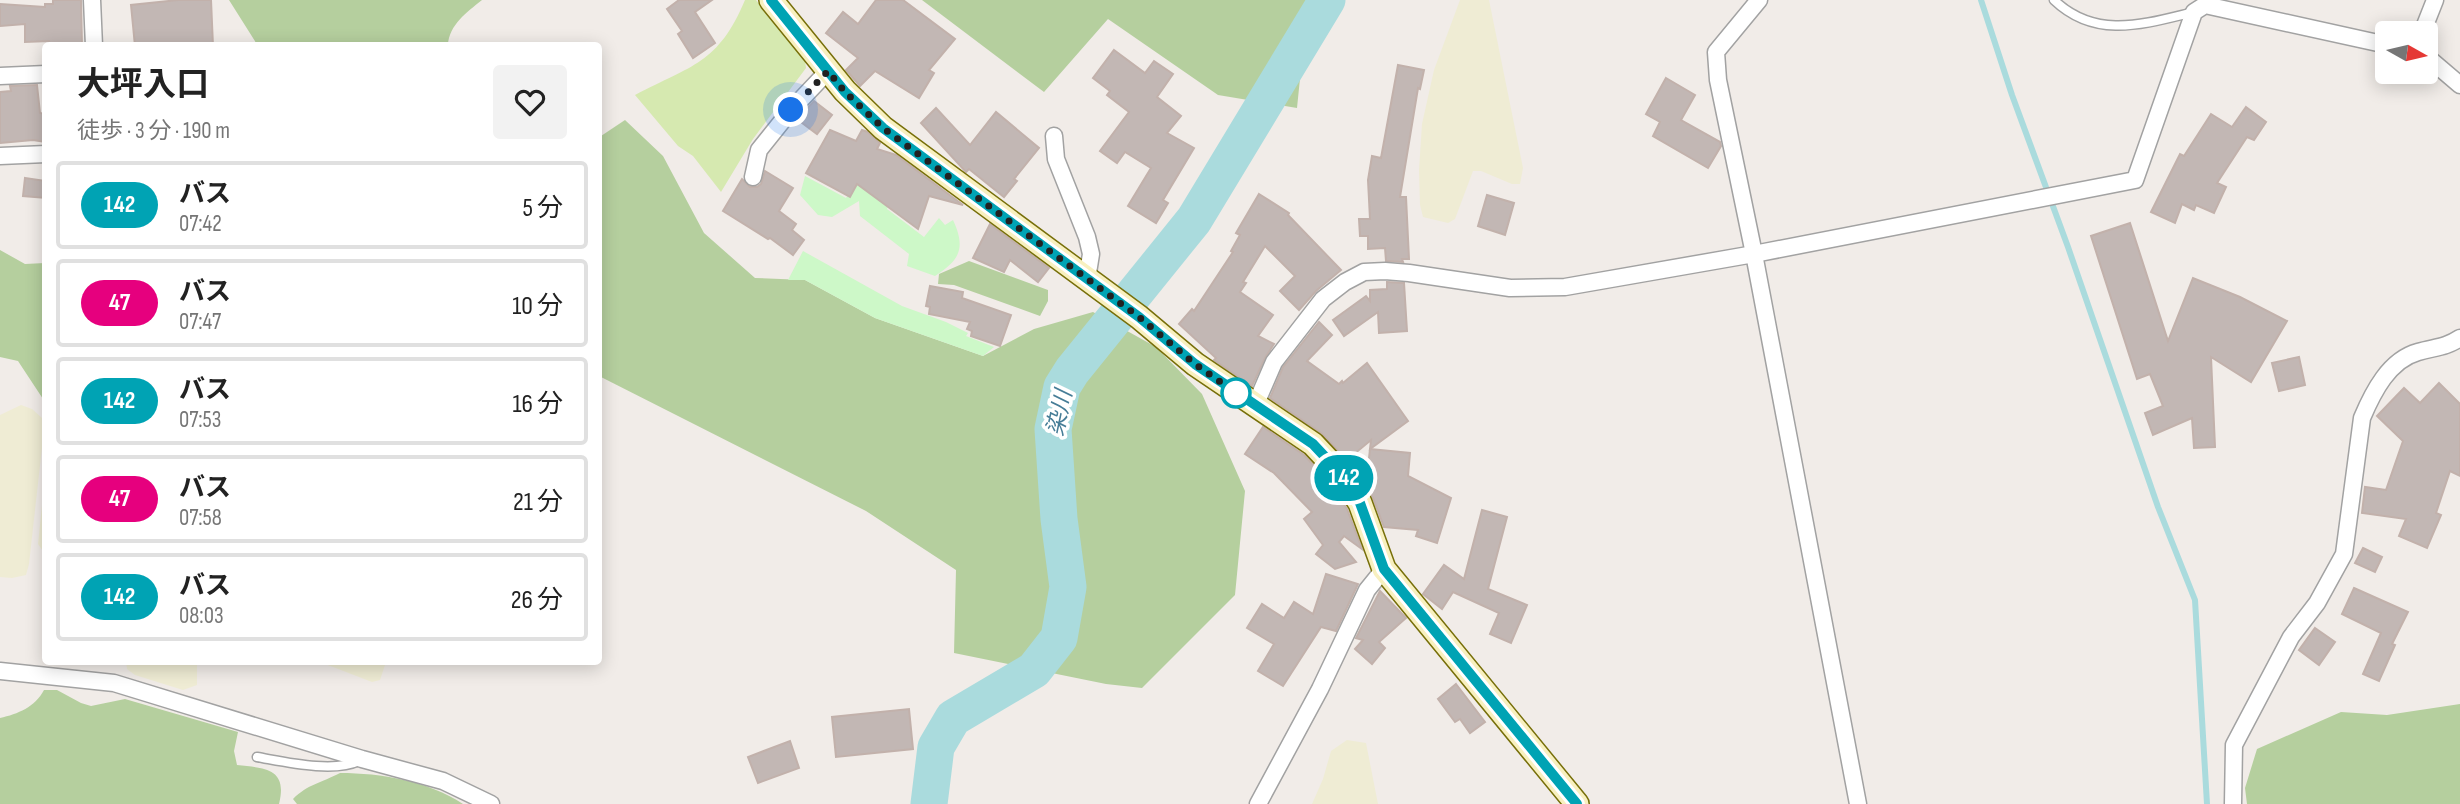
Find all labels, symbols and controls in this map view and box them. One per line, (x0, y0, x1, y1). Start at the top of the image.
north arrow (2375, 21, 2438, 84)
map controls (2375, 21, 2438, 84)
text: 大坪入口 (77, 65, 209, 105)
button: heart (493, 65, 567, 139)
your location (773, 92, 808, 127)
text: 徒歩 · 3 分 · 190 m (77, 117, 230, 145)
text: バス (179, 179, 231, 210)
text: 142 (104, 190, 135, 219)
text: 5 分 (522, 193, 563, 224)
text: 07:42 (179, 210, 222, 238)
text: バス (179, 277, 231, 308)
text: 47 (109, 288, 130, 317)
text: 10 分 (512, 291, 563, 322)
text: 07:47 (179, 308, 221, 336)
text: バス (179, 375, 231, 406)
unlabelled marker (1221, 378, 1251, 408)
water label: 染川 (1042, 385, 1079, 438)
text: 142 (104, 386, 135, 415)
text: 16 分 (512, 389, 563, 420)
text: 07:53 (179, 406, 221, 434)
line badge: 142 (1304, 455, 1384, 501)
text: 142 (1328, 463, 1360, 492)
text: バス (179, 473, 231, 504)
text: 47 (109, 484, 130, 513)
text: 21 分 (513, 487, 563, 518)
text: 07:58 (179, 504, 222, 532)
text: バス (179, 571, 231, 602)
text: 142 (104, 582, 135, 611)
text: 26 分 (511, 585, 563, 616)
text: 08:03 (179, 602, 224, 630)

